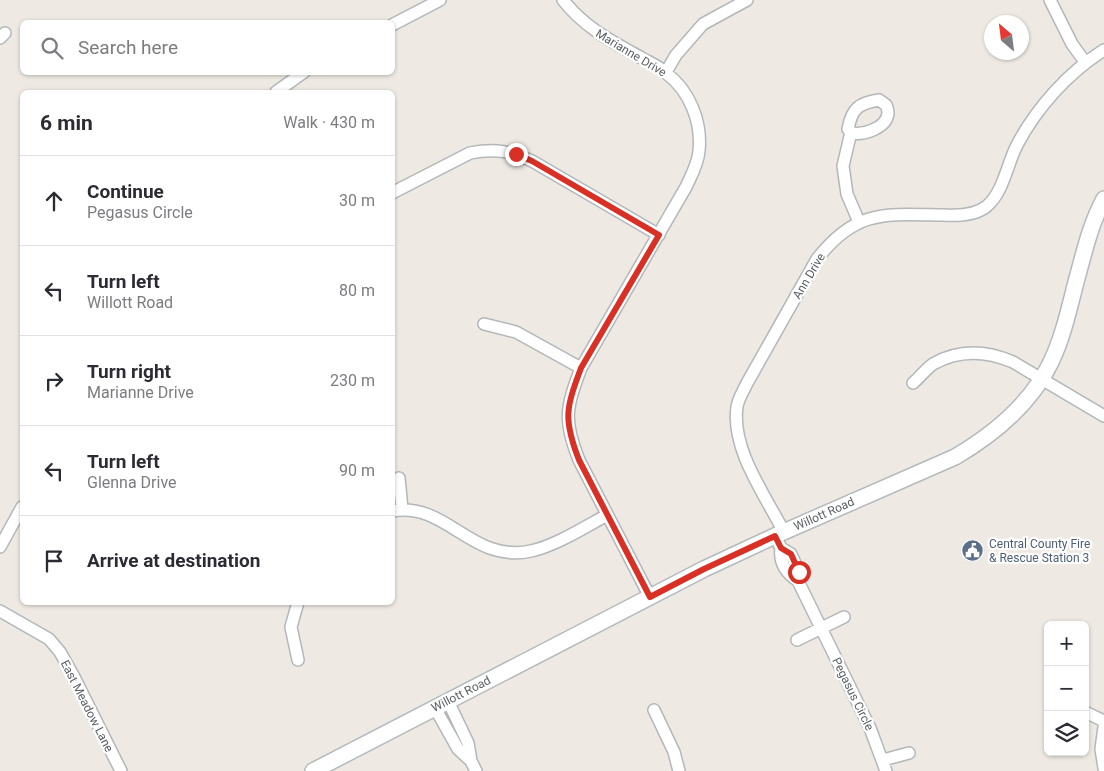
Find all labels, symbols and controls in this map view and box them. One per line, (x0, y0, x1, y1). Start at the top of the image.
north arrow (984, 15, 1029, 60)
search box (20, 20, 395, 75)
street label: Marianne Drive (593, 26, 669, 80)
icon: search (38, 34, 66, 62)
text: Search here (78, 36, 178, 59)
text: 6 min (40, 111, 93, 135)
text: Walk · 430 m (283, 113, 375, 132)
route end (505, 143, 528, 166)
text: Continue (87, 180, 164, 203)
icon: ahead (40, 187, 68, 215)
text: 30 m (339, 191, 375, 210)
text: Pegasus Circle (87, 203, 193, 222)
street label: Ann Drive (790, 251, 828, 301)
text: Turn left (87, 270, 160, 293)
icon: left (40, 277, 68, 305)
text: 80 m (339, 281, 375, 300)
text: Willott Road (87, 293, 173, 312)
text: Turn right (87, 360, 171, 383)
icon: right (40, 367, 68, 395)
text: 230 m (330, 371, 375, 390)
text: Marianne Drive (87, 383, 194, 402)
text: Turn left (87, 450, 160, 473)
icon: left (40, 457, 68, 485)
text: 90 m (339, 461, 375, 480)
text: Glenna Drive (87, 473, 177, 492)
street label: Willott Road (792, 494, 856, 534)
place label: Central County Fire & Rescue Station 3 (989, 537, 1090, 565)
public building icon: Central County Fire & Rescue Station 3 (961, 539, 985, 563)
icon: arrive (40, 547, 68, 575)
text: Arrive at destination (87, 549, 260, 572)
route start (788, 561, 811, 584)
map controls (1044, 621, 1089, 756)
button: + (1044, 621, 1089, 666)
street label: Pegasus Circle (829, 655, 877, 733)
street label: East Meadow Lane (58, 658, 116, 754)
button: − (1044, 666, 1089, 711)
street label: Willott Road (429, 673, 493, 715)
button: layers (1044, 711, 1089, 756)

